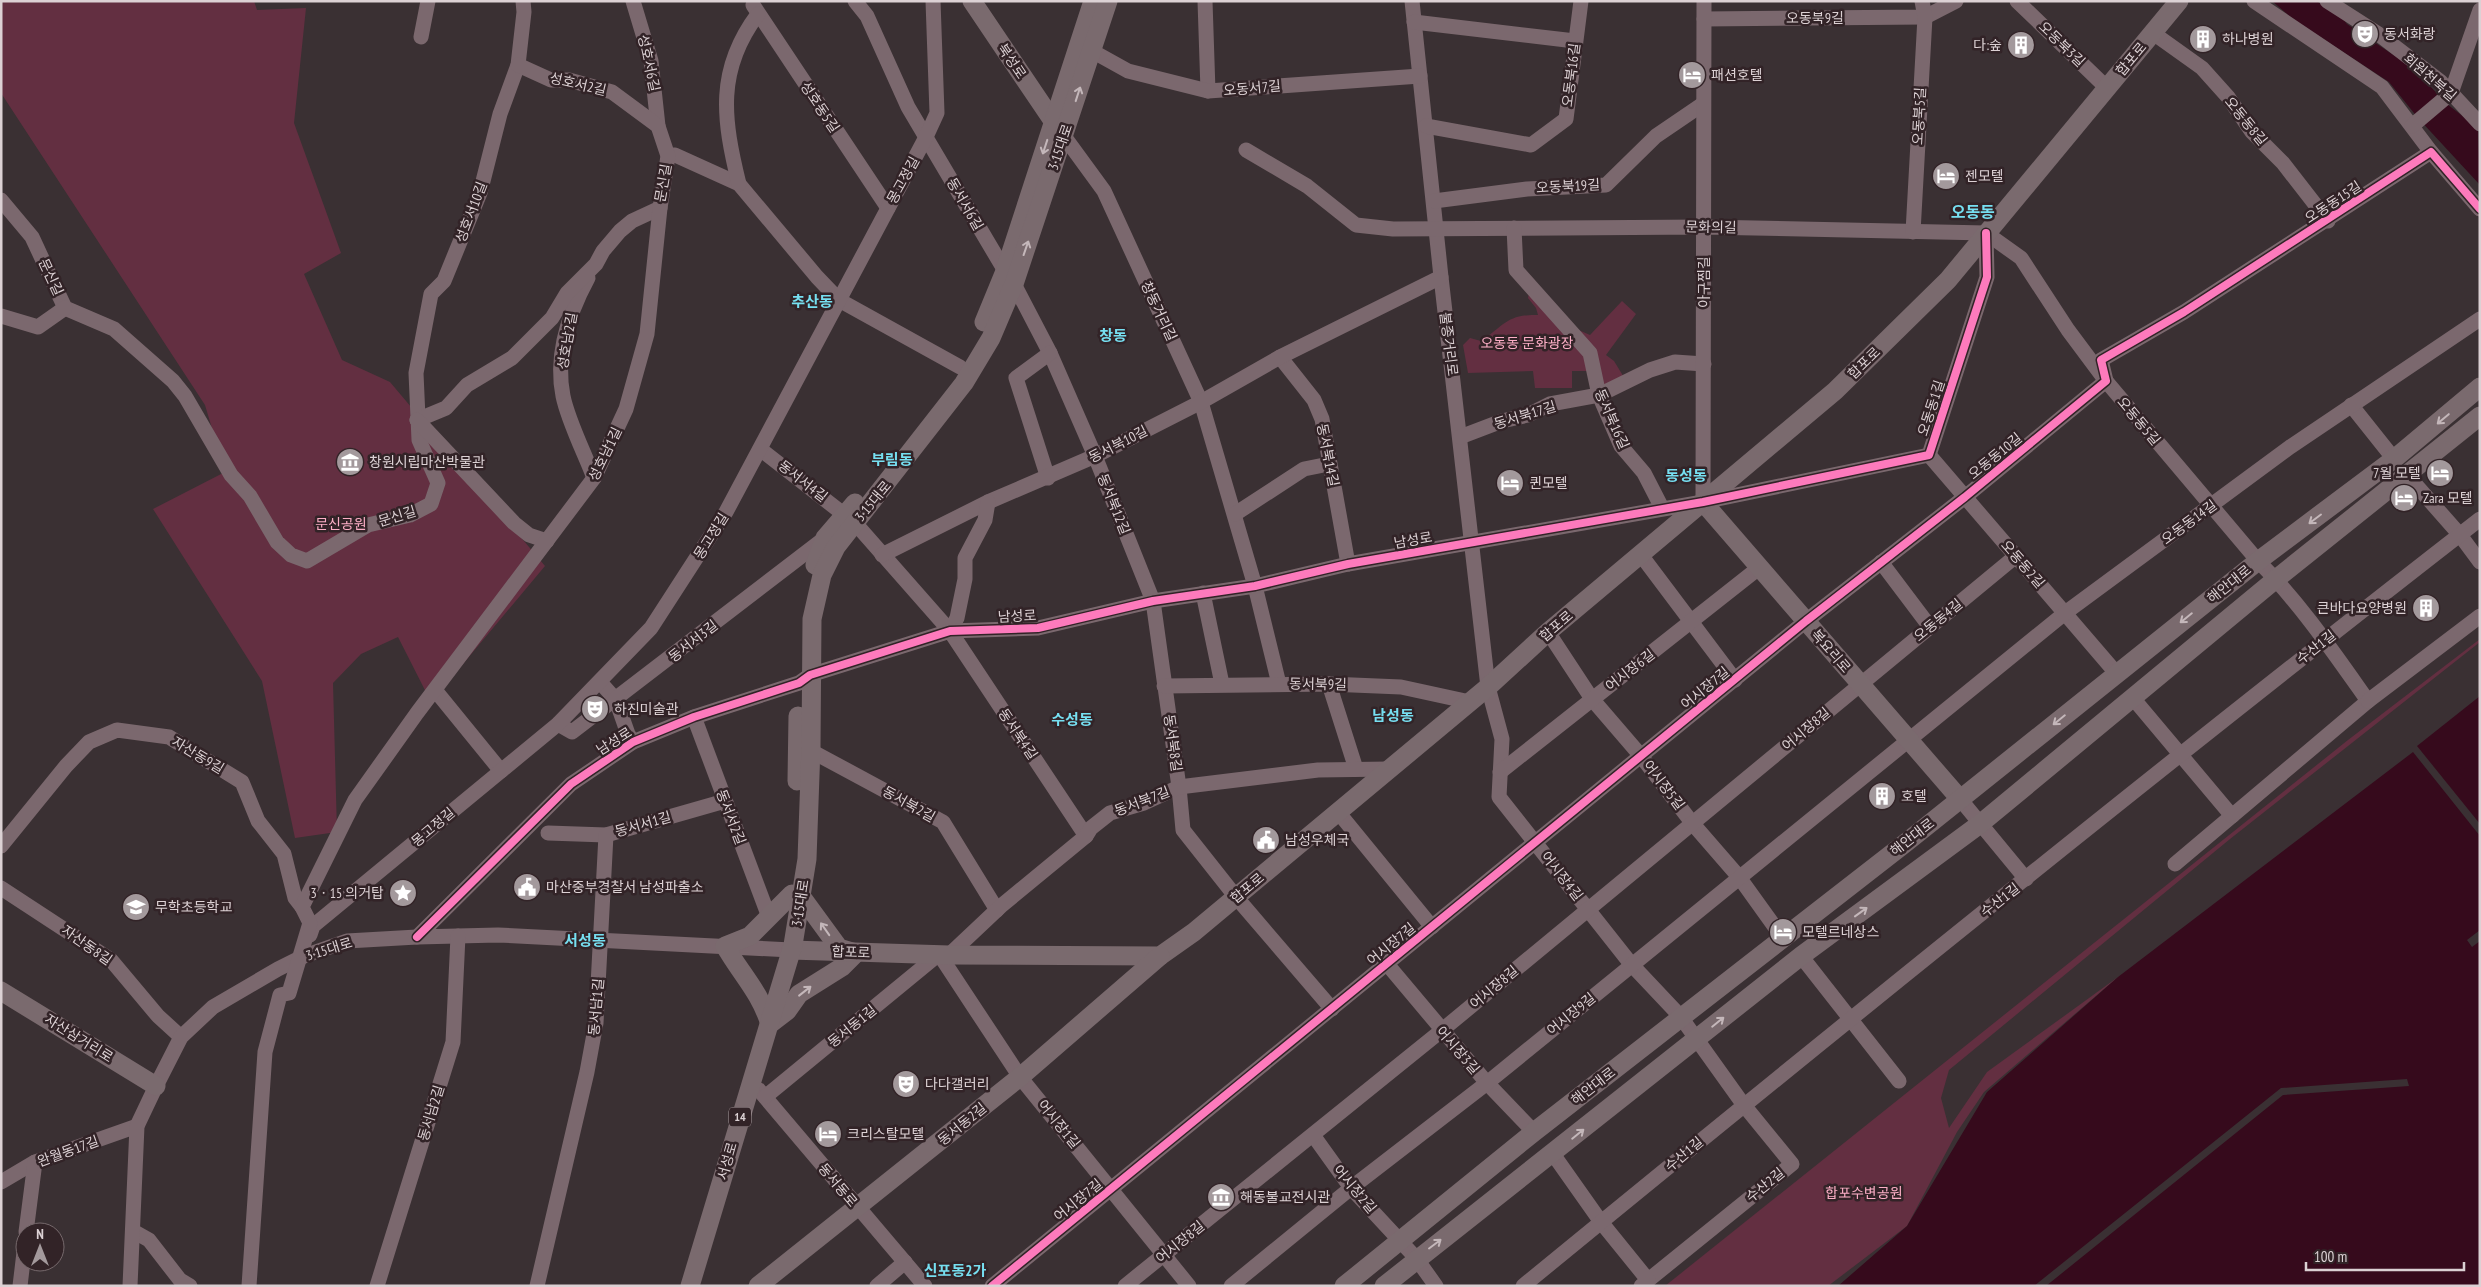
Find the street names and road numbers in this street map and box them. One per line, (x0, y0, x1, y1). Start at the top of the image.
street label: 오동북9길 (1786, 9, 1844, 27)
street label: 오동북3길 (2035, 17, 2089, 71)
street label: 성호서6길 (634, 33, 664, 93)
street label: 합포로 (2112, 38, 2150, 80)
street label: 북성로 (994, 40, 1030, 82)
street label: 오동북16길 (1558, 42, 1584, 108)
street label: 회원천북길 (2400, 49, 2460, 105)
street label: 성호서2길 (548, 69, 608, 99)
street label: 오동서7길 (1222, 77, 1282, 99)
street label: 성호동5길 (796, 78, 844, 136)
street label: 오동북5길 (1908, 87, 1930, 145)
street label: 오동동8길 (2221, 93, 2271, 149)
street label: 3·15대로 (1044, 121, 1076, 172)
street label: 몽고정길 (883, 153, 923, 207)
street label: 문신길 (651, 162, 675, 204)
street label: 동서서6길 (943, 174, 987, 234)
street label: 오동북19길 (1536, 175, 1600, 197)
street label: 오동동15길 (2301, 177, 2365, 227)
street label: 성호서10길 (451, 179, 491, 245)
street label: 문화의길 (1685, 218, 1737, 236)
street label: 문신길 (35, 256, 67, 298)
street label: 아구찜길 (1695, 256, 1713, 308)
street label: 창동거리길 (1137, 278, 1181, 344)
street label: 성호남2길 (553, 311, 581, 371)
street label: 불종거리로 (1436, 311, 1462, 377)
street label: 합포로 (1844, 343, 1884, 383)
street label: 오동동1길 (1914, 378, 1948, 438)
street label: 동서북16길 (1591, 386, 1633, 452)
street label: 오동동5길 (2114, 393, 2164, 449)
street label: 동서북17길 (1492, 397, 1558, 433)
street label: 동서북10길 (1085, 421, 1151, 467)
street label: 동서북14길 (1313, 422, 1343, 488)
street label: 성호남1길 (584, 424, 626, 484)
street label: 오동동10길 (1964, 429, 2026, 483)
street label: 동서서4길 (775, 456, 831, 506)
street label: 동서북12길 (1094, 471, 1134, 537)
street label: 3·15대로 (851, 477, 895, 525)
street label: 오동동14길 (2158, 496, 2220, 548)
street label: 문신길 (376, 502, 418, 530)
street label: 몽고정길 (690, 509, 732, 563)
street label: 남성로 (1392, 528, 1434, 552)
street label: 오동동2길 (1997, 536, 2049, 592)
street label: 해안대로 (2203, 561, 2255, 607)
street label: 오동동4길 (1910, 595, 1966, 645)
street label: 남성로 (997, 606, 1037, 626)
street label: 합포로 (1536, 606, 1577, 645)
street label: 동서서3길 (665, 616, 721, 666)
street label: 복요리로 (1807, 626, 1855, 676)
street label: 수산1길 (2293, 626, 2339, 668)
street label: 어시장6길 (1602, 645, 1658, 695)
street label: 어시장7길 (1677, 663, 1733, 713)
street label: 동서북9길 (1289, 674, 1347, 694)
street label: 어시장8길 (1778, 704, 1834, 754)
street label: 동서북4길 (994, 705, 1042, 763)
street label: 동서북8길 (1160, 713, 1186, 773)
street label: 남성로 (593, 723, 635, 759)
street label: 자산동9길 (169, 732, 227, 778)
street label: 어시장5길 (1639, 756, 1689, 814)
street label: 동서북2길 (879, 782, 939, 826)
street label: 동서북7길 (1112, 782, 1172, 820)
street label: 동서서2길 (712, 787, 750, 847)
street label: 몽고정길 (407, 804, 459, 850)
street label: 동서서1길 (613, 807, 673, 841)
street label: 해안대로 (1886, 814, 1938, 860)
street label: 어시장4길 (1537, 848, 1587, 904)
street label: 합포로 (1226, 869, 1268, 907)
street label: 3·15대로 (787, 878, 813, 928)
street label: 수산1길 (1977, 879, 2023, 921)
street label: 어시장7길 (1363, 919, 1419, 969)
street label: 자산동8길 (58, 921, 116, 969)
street label: 3·15대로 (304, 933, 355, 965)
street label: 합포로 (831, 942, 871, 962)
street label: 어시장8길 (1466, 962, 1522, 1012)
street label: 동서남1길 (585, 977, 607, 1037)
street label: 어시장9길 (1543, 989, 1599, 1039)
street label: 동서동1길 (824, 1001, 880, 1051)
street label: 자산삼거리로 (41, 1010, 117, 1066)
street label: 어시장3길 (1432, 1022, 1484, 1078)
street label: 해안대로 (1567, 1063, 1619, 1109)
street label: 동서남2길 (414, 1083, 448, 1143)
street label: 어시장1길 (1034, 1096, 1084, 1152)
street label: 동서동2길 (934, 1099, 990, 1149)
road number: 14 (729, 1108, 751, 1126)
street label: 완월동17길 (35, 1132, 101, 1170)
street label: 수산1길 (1661, 1133, 1707, 1175)
street label: 서성로 (713, 1140, 741, 1182)
street label: 동서동로 (815, 1159, 862, 1211)
street label: 어시장2길 (1330, 1161, 1380, 1217)
street label: 수산2길 (1742, 1164, 1788, 1206)
street label: 어시장7길 (1050, 1175, 1106, 1225)
street label: 어시장8길 (1152, 1217, 1208, 1267)

